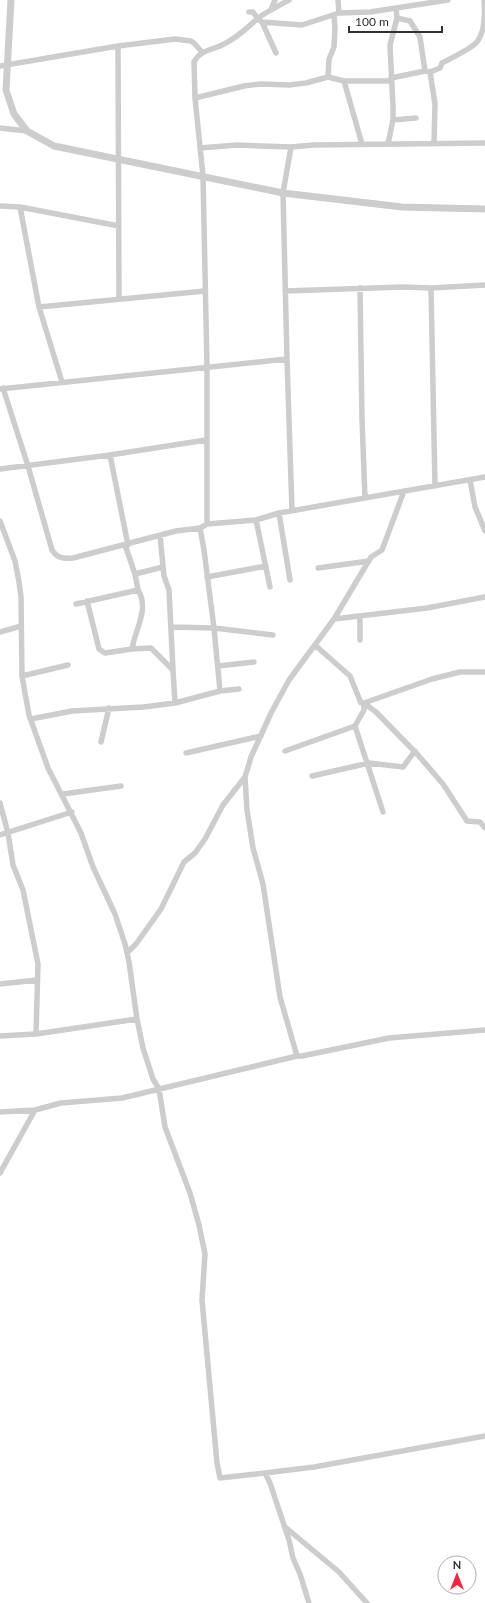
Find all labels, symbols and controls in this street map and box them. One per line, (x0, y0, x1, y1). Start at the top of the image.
scale bar (349, 8, 442, 34)
text: 100 m (355, 14, 389, 29)
north arrow (437, 1555, 477, 1595)
text: N (453, 1558, 461, 1571)

